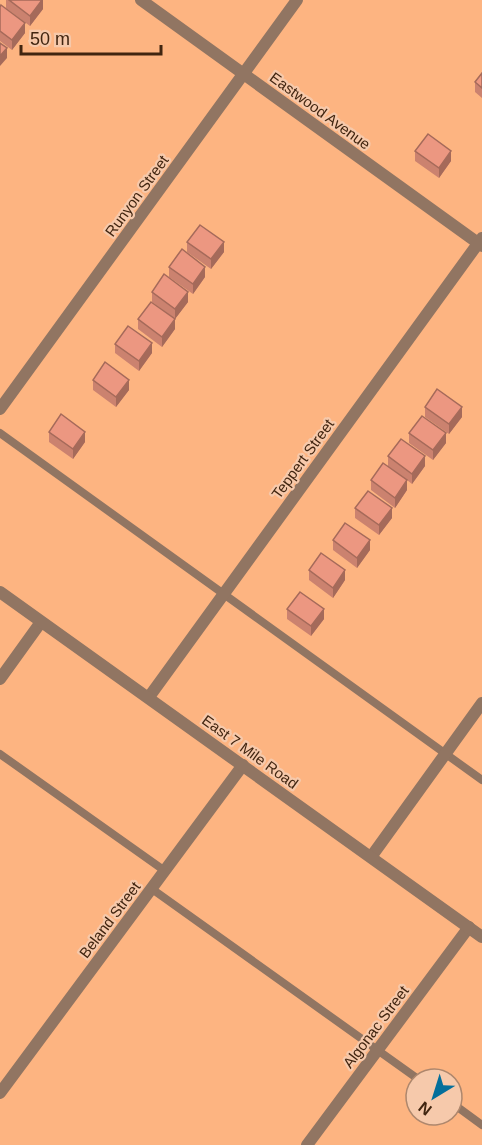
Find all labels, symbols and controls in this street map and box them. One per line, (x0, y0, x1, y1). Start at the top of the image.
scale bar (21, 18, 160, 56)
text: 50 m (30, 29, 70, 49)
street label: Eastwood Avenue (267, 69, 374, 153)
street label: Runyon Street (102, 151, 172, 239)
street label: Teppert Street (268, 415, 338, 502)
street label: East 7 Mile Road (199, 711, 301, 792)
street label: Beland Street (75, 878, 144, 961)
street label: Algonac Street (339, 982, 412, 1071)
north arrow (404, 1067, 464, 1127)
text: N (415, 1098, 435, 1119)

